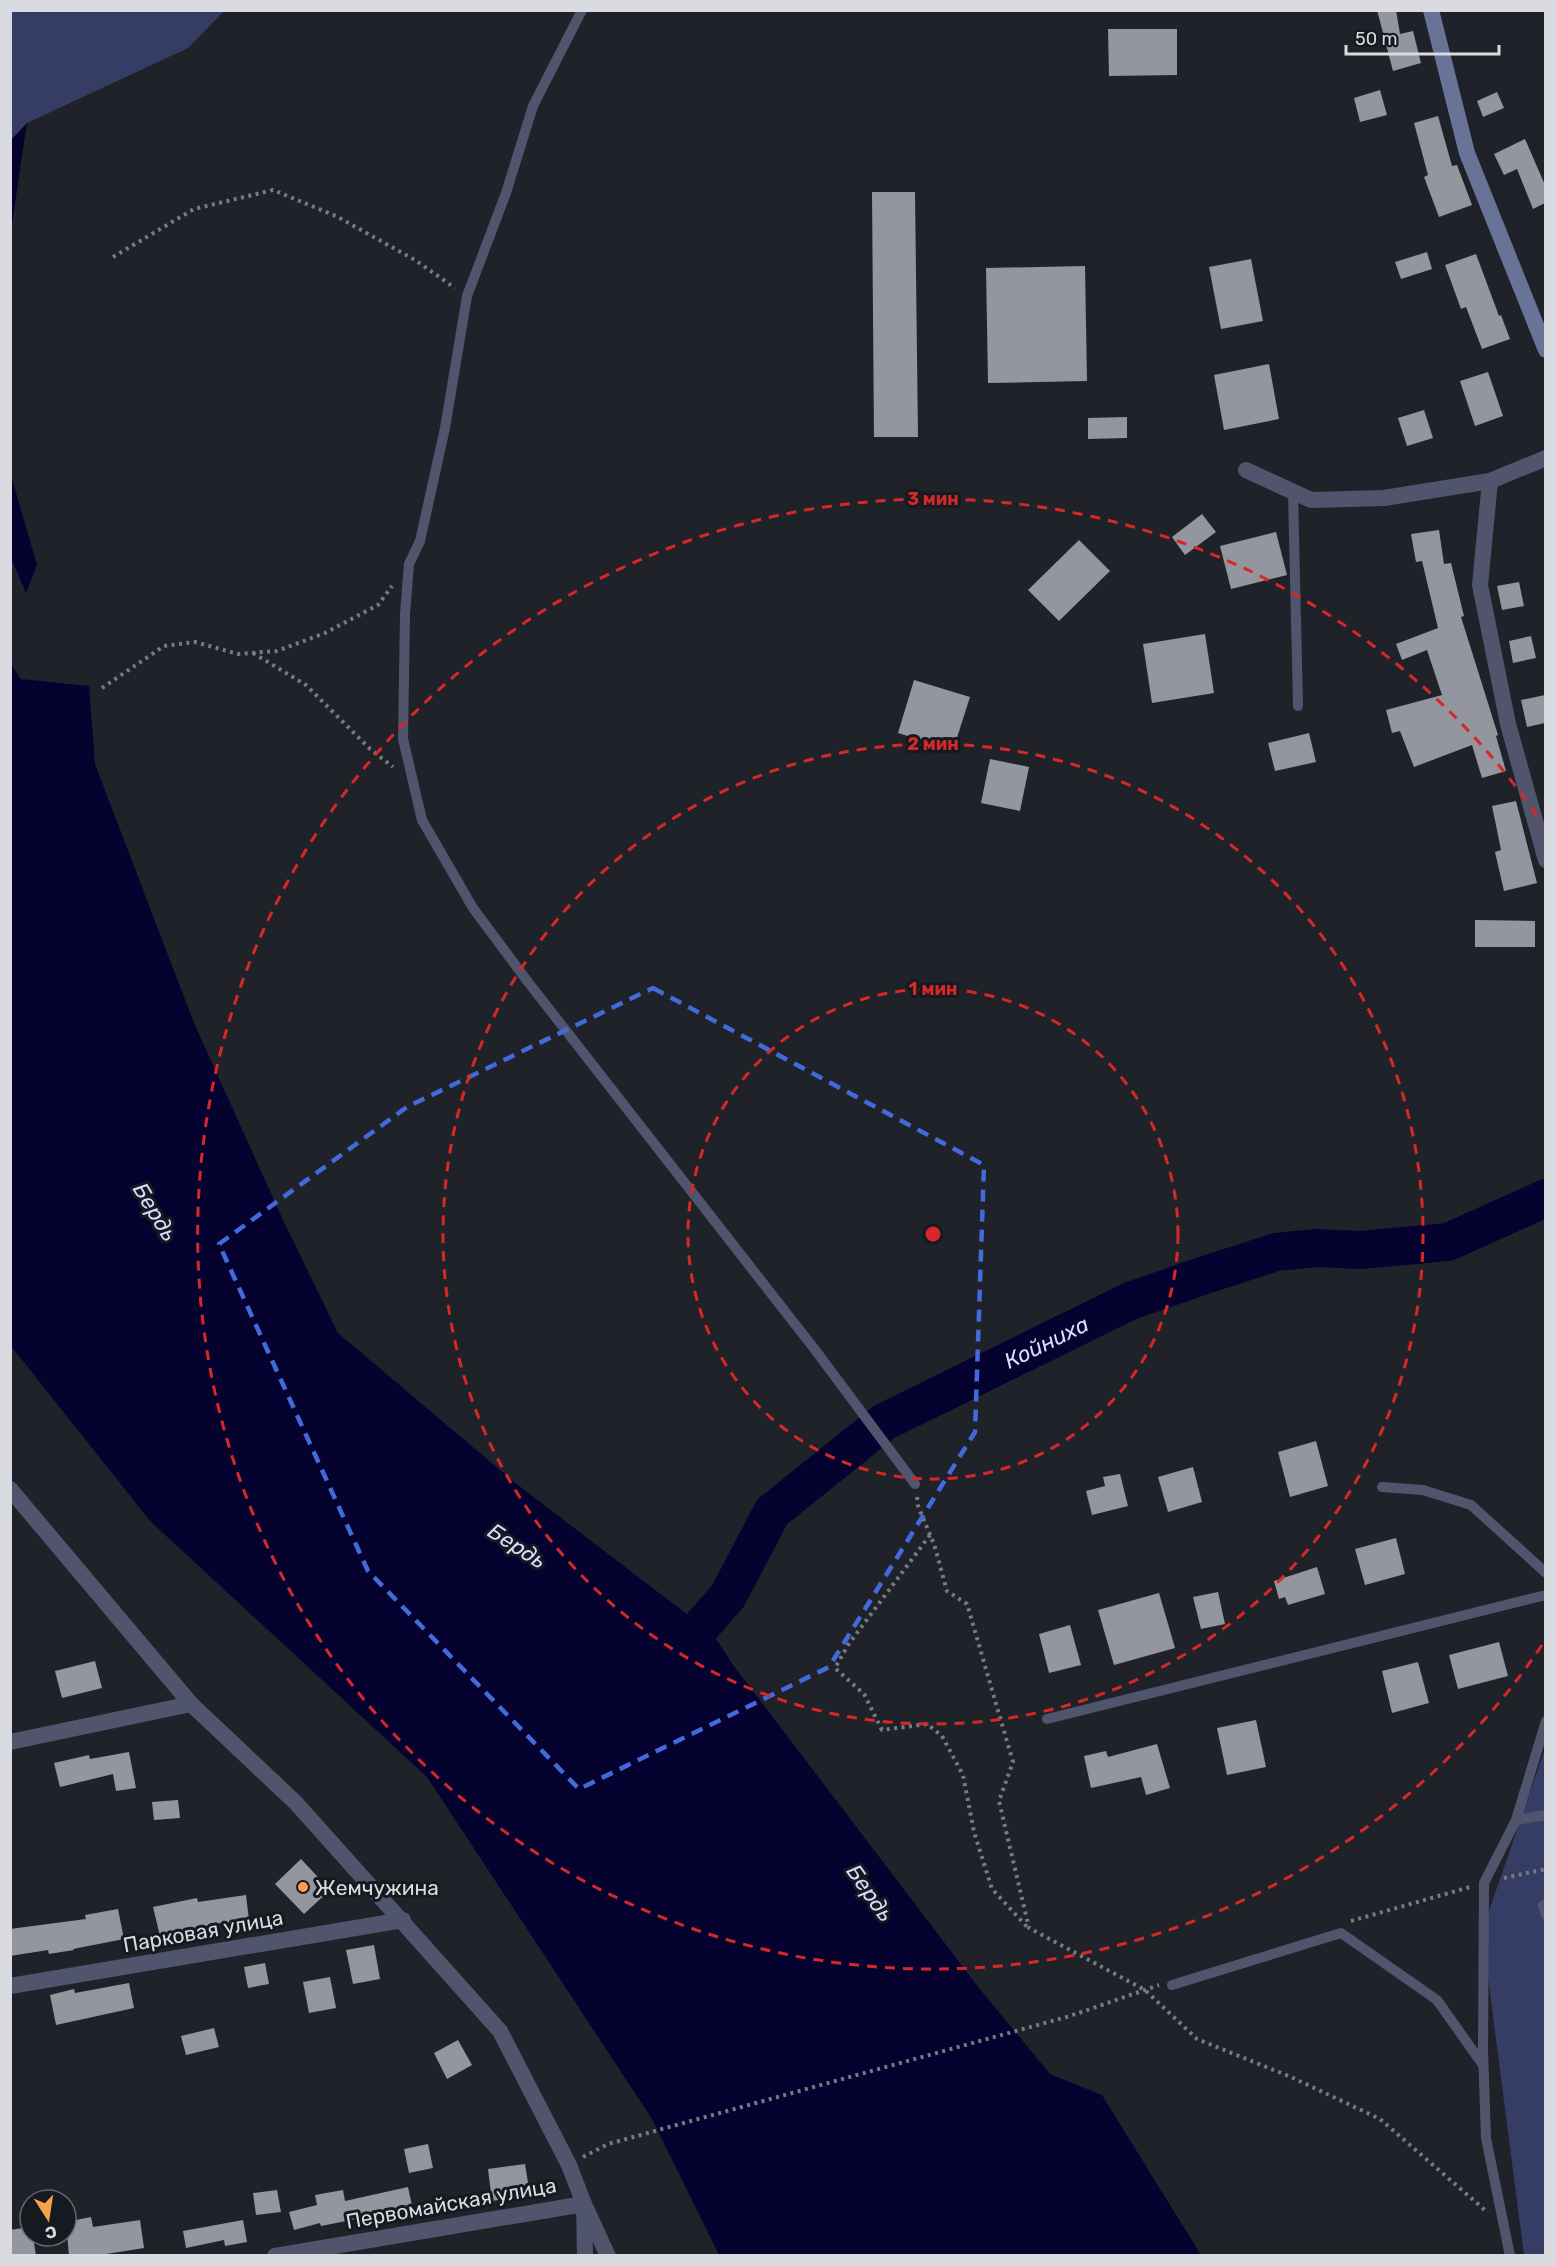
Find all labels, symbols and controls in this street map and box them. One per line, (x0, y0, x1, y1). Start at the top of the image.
scale bar (1346, 18, 1499, 56)
text: 50 m (1355, 28, 1398, 50)
text: 3 мин (907, 488, 959, 510)
text: 2 мин (907, 733, 959, 755)
text: 1 мин (909, 978, 957, 1000)
water label: Бердь (127, 1178, 183, 1246)
centre of rings (923, 1224, 943, 1244)
water label: Койниха (1000, 1310, 1093, 1374)
water label: Бердь (483, 1517, 551, 1575)
water label: Бердь (841, 1859, 899, 1927)
place label: Жемчужина (315, 1875, 439, 1900)
marker: Жемчужина (296, 1880, 310, 1894)
street label: Парковая улица (121, 1905, 285, 1957)
street label: Первомайская улица (344, 2172, 558, 2234)
north arrow (18, 2188, 78, 2248)
text: С (44, 2222, 58, 2243)

